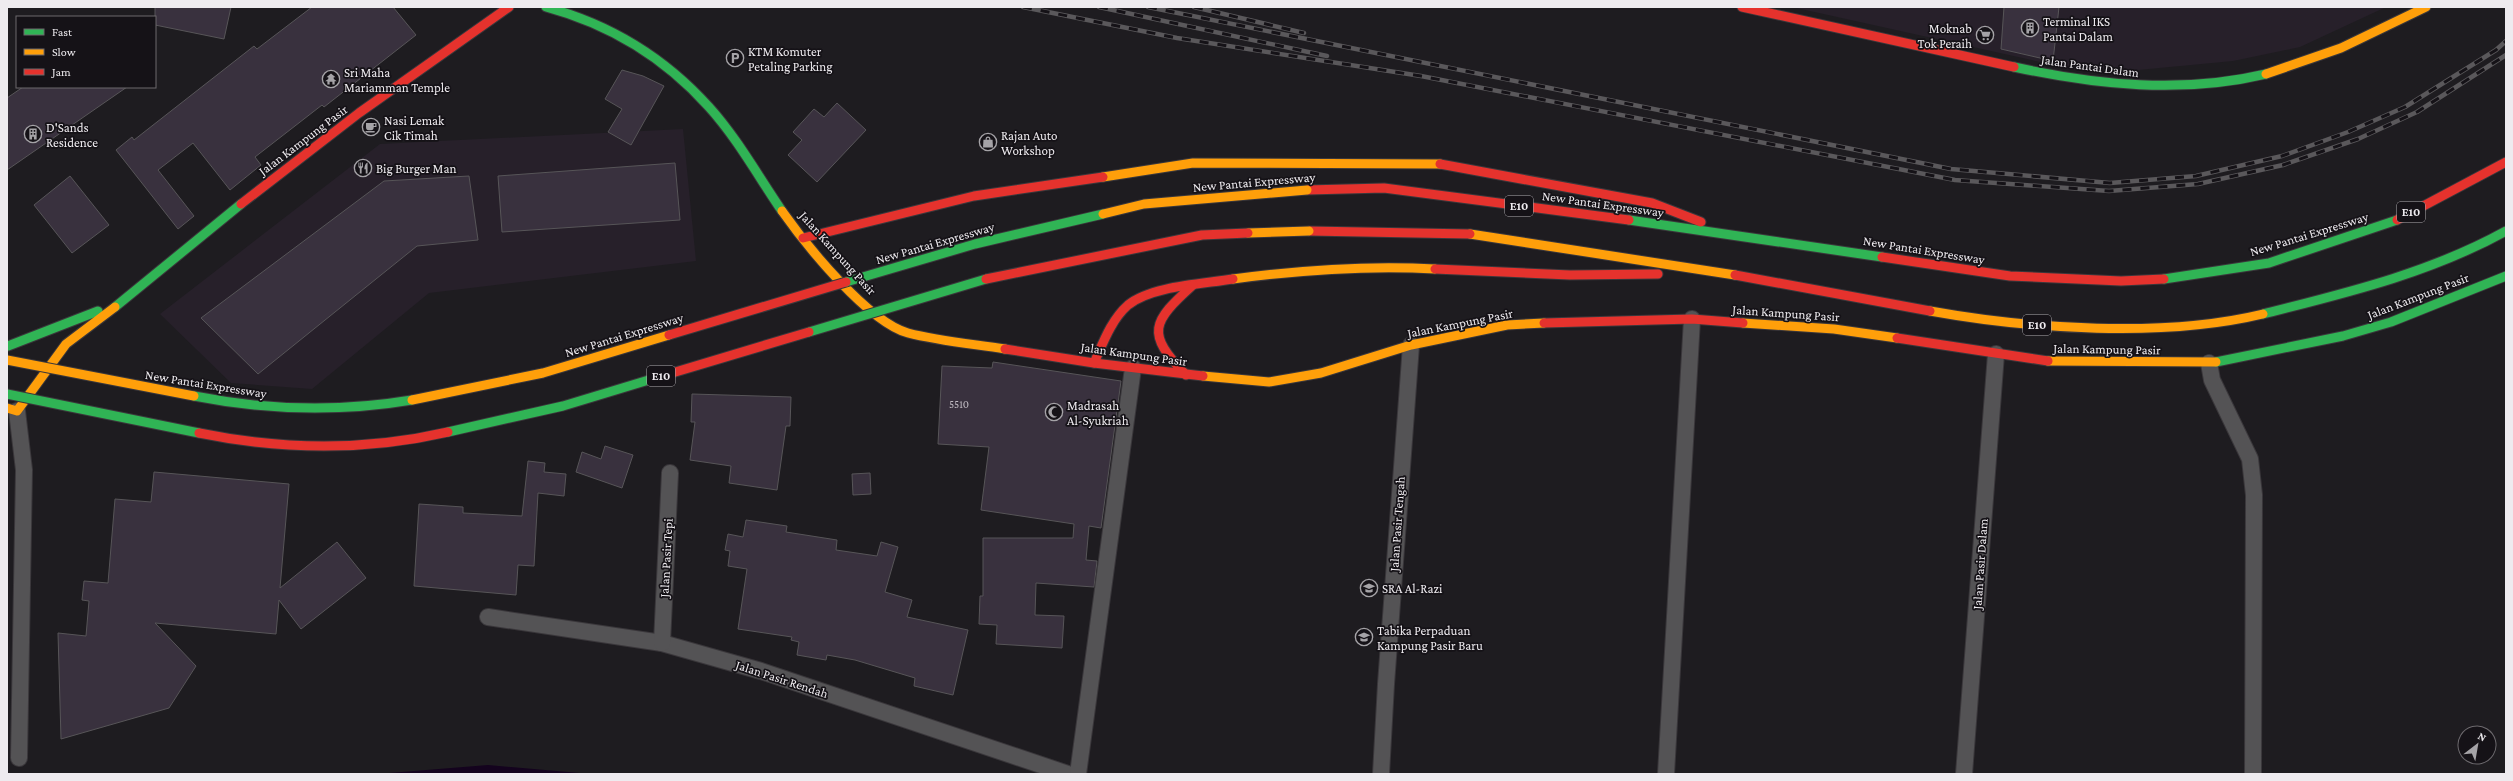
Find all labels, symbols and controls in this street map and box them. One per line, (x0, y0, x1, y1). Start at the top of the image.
place label: Terminal IKS Pantai Dalam (2043, 14, 2114, 44)
legend (16, 16, 156, 88)
building icon: Terminal IKS Pantai Dalam (2020, 18, 2040, 38)
place label: Moknab Tok Peraih (1918, 21, 1972, 51)
text: Fast (52, 25, 73, 39)
supermarket icon: Moknab Tok Peraih (1975, 25, 1995, 45)
place label: KTM Komuter Petaling Parking (748, 44, 833, 74)
text: Slow (52, 45, 76, 59)
parking icon: KTM Komuter Petaling Parking (725, 48, 745, 68)
street label: Jalan Pantai Dalam (2039, 52, 2140, 80)
text: Jam (51, 65, 71, 79)
place label: Sri Maha Mariamman Temple (344, 65, 450, 95)
temple icon: Sri Maha Mariamman Temple (321, 69, 341, 89)
street label: Jalan Kampung Pasir (255, 101, 351, 179)
place label: Nasi Lemak Cik Timah (384, 113, 445, 143)
cafe icon: Nasi Lemak Cik Timah (361, 117, 381, 137)
place label: D'Sands Residence (46, 120, 98, 150)
building icon: D'Sands Residence (23, 124, 43, 144)
place label: Rajan Auto Workshop (1001, 128, 1058, 158)
shop icon: Rajan Auto Workshop (978, 132, 998, 152)
restaurant icon: Big Burger Man (353, 158, 373, 178)
place label: Big Burger Man (376, 161, 456, 176)
street label: New Pantai Expressway (1192, 169, 1317, 195)
street label: New Pantai Expressway (1541, 188, 1666, 220)
road number: E10 (1505, 196, 1533, 216)
road number: E10 (2397, 202, 2425, 222)
street label: Jalan Kampung Pasir (796, 207, 880, 298)
street label: New Pantai Expressway (2248, 209, 2371, 259)
street label: New Pantai Expressway (874, 219, 997, 267)
street label: New Pantai Expressway (1862, 233, 1987, 267)
street label: Jalan Kampung Pasir (2364, 270, 2471, 323)
street label: Jalan Kampung Pasir (1731, 302, 1840, 324)
street label: Jalan Kampung Pasir (1405, 305, 1515, 341)
street label: New Pantai Expressway (563, 310, 686, 360)
road number: E10 (2023, 315, 2051, 335)
street label: Jalan Kampung Pasir (1079, 339, 1189, 369)
street label: Jalan Kampung Pasir (2052, 341, 2161, 357)
road number: E10 (647, 366, 675, 386)
street label: New Pantai Expressway (144, 367, 269, 401)
house number: 5510 (949, 398, 969, 410)
place label: Madrasah Al-Syukriah (1067, 398, 1129, 428)
mosque icon: Madrasah Al-Syukriah (1044, 402, 1064, 422)
street label: Jalan Pasir Tengah (1386, 476, 1408, 573)
street label: Jalan Pasir Dalam (1969, 517, 1991, 611)
street label: Jalan Pasir Tepi (656, 518, 676, 599)
school or university icon: SRA Al-Razi (1359, 578, 1379, 598)
place label: SRA Al-Razi (1382, 581, 1443, 596)
place label: Tabika Perpaduan Kampung Pasir Baru (1377, 623, 1483, 653)
school or university icon: Tabika Perpaduan Kampung Pasir Baru (1354, 627, 1374, 647)
street label: Jalan Pasir Rendah (733, 657, 830, 701)
north arrow (2457, 725, 2497, 765)
text: N (2476, 729, 2489, 744)

